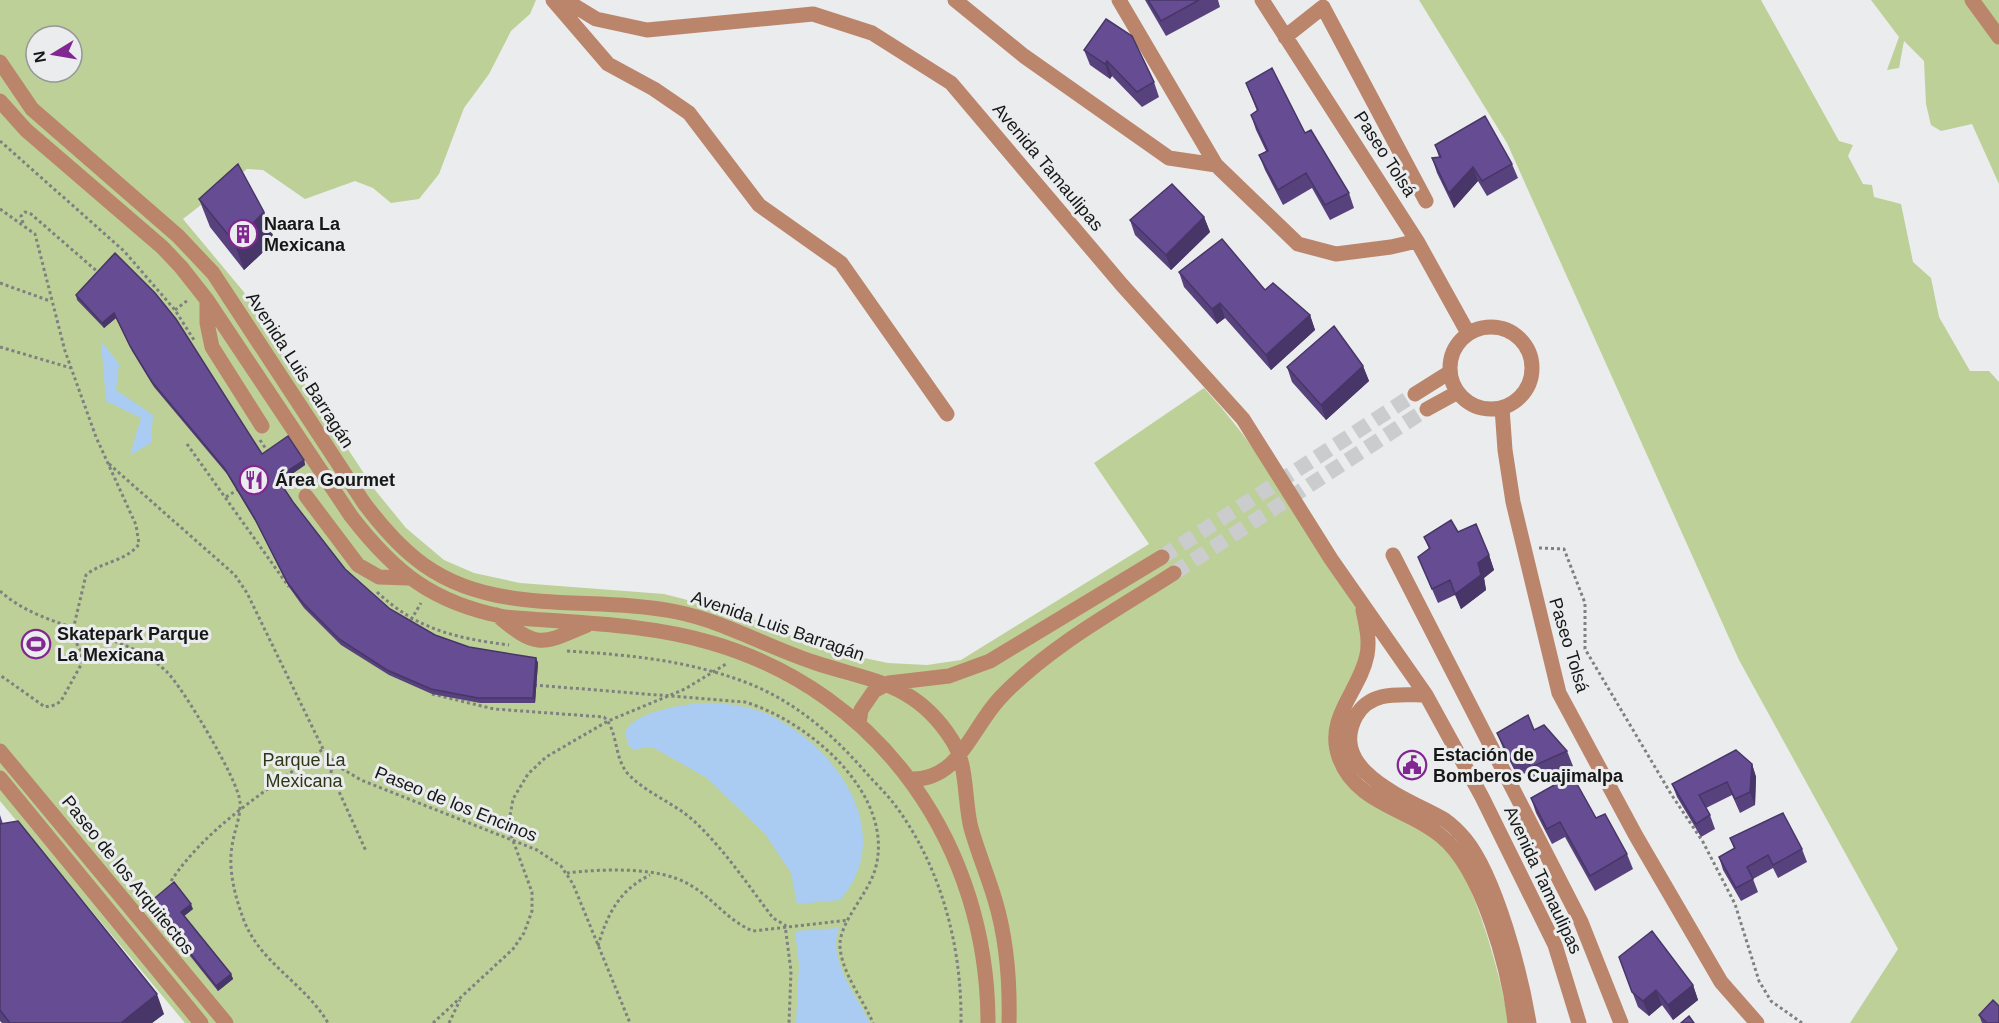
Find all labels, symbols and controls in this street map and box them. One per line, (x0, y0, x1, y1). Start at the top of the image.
north arrow (24, 24, 84, 84)
text: N (30, 49, 49, 64)
street label: Avenida Tamaulipas (989, 99, 1107, 235)
street label: Paseo Tolsá (1350, 108, 1421, 201)
place label: Naara La Mexicana (264, 214, 346, 255)
building icon: Naara La Mexicana (227, 218, 259, 250)
street label: Avenida Luis Barragán (242, 288, 358, 452)
restaurant icon: Área Gourmet (238, 464, 270, 496)
place label: Área Gourmet (275, 469, 395, 490)
street label: Avenida Luis Barragán (689, 587, 867, 665)
street label: Paseo Tolsá (1545, 595, 1593, 696)
place label: Skatepark Parque La Mexicana (57, 624, 209, 665)
sports icon: Skatepark Parque La Mexicana (20, 628, 52, 660)
place label: Estación de Bomberos Cuajimalpa (1433, 745, 1624, 786)
public building icon: Estación de Bomberos Cuajimalpa (1396, 749, 1428, 781)
park label: Parque La Mexicana (262, 750, 347, 791)
street label: Paseo de los Encinos (372, 762, 540, 846)
street label: Paseo de los Arquitectos (58, 792, 198, 958)
street label: Avenida Tamaulipas (1500, 803, 1586, 957)

